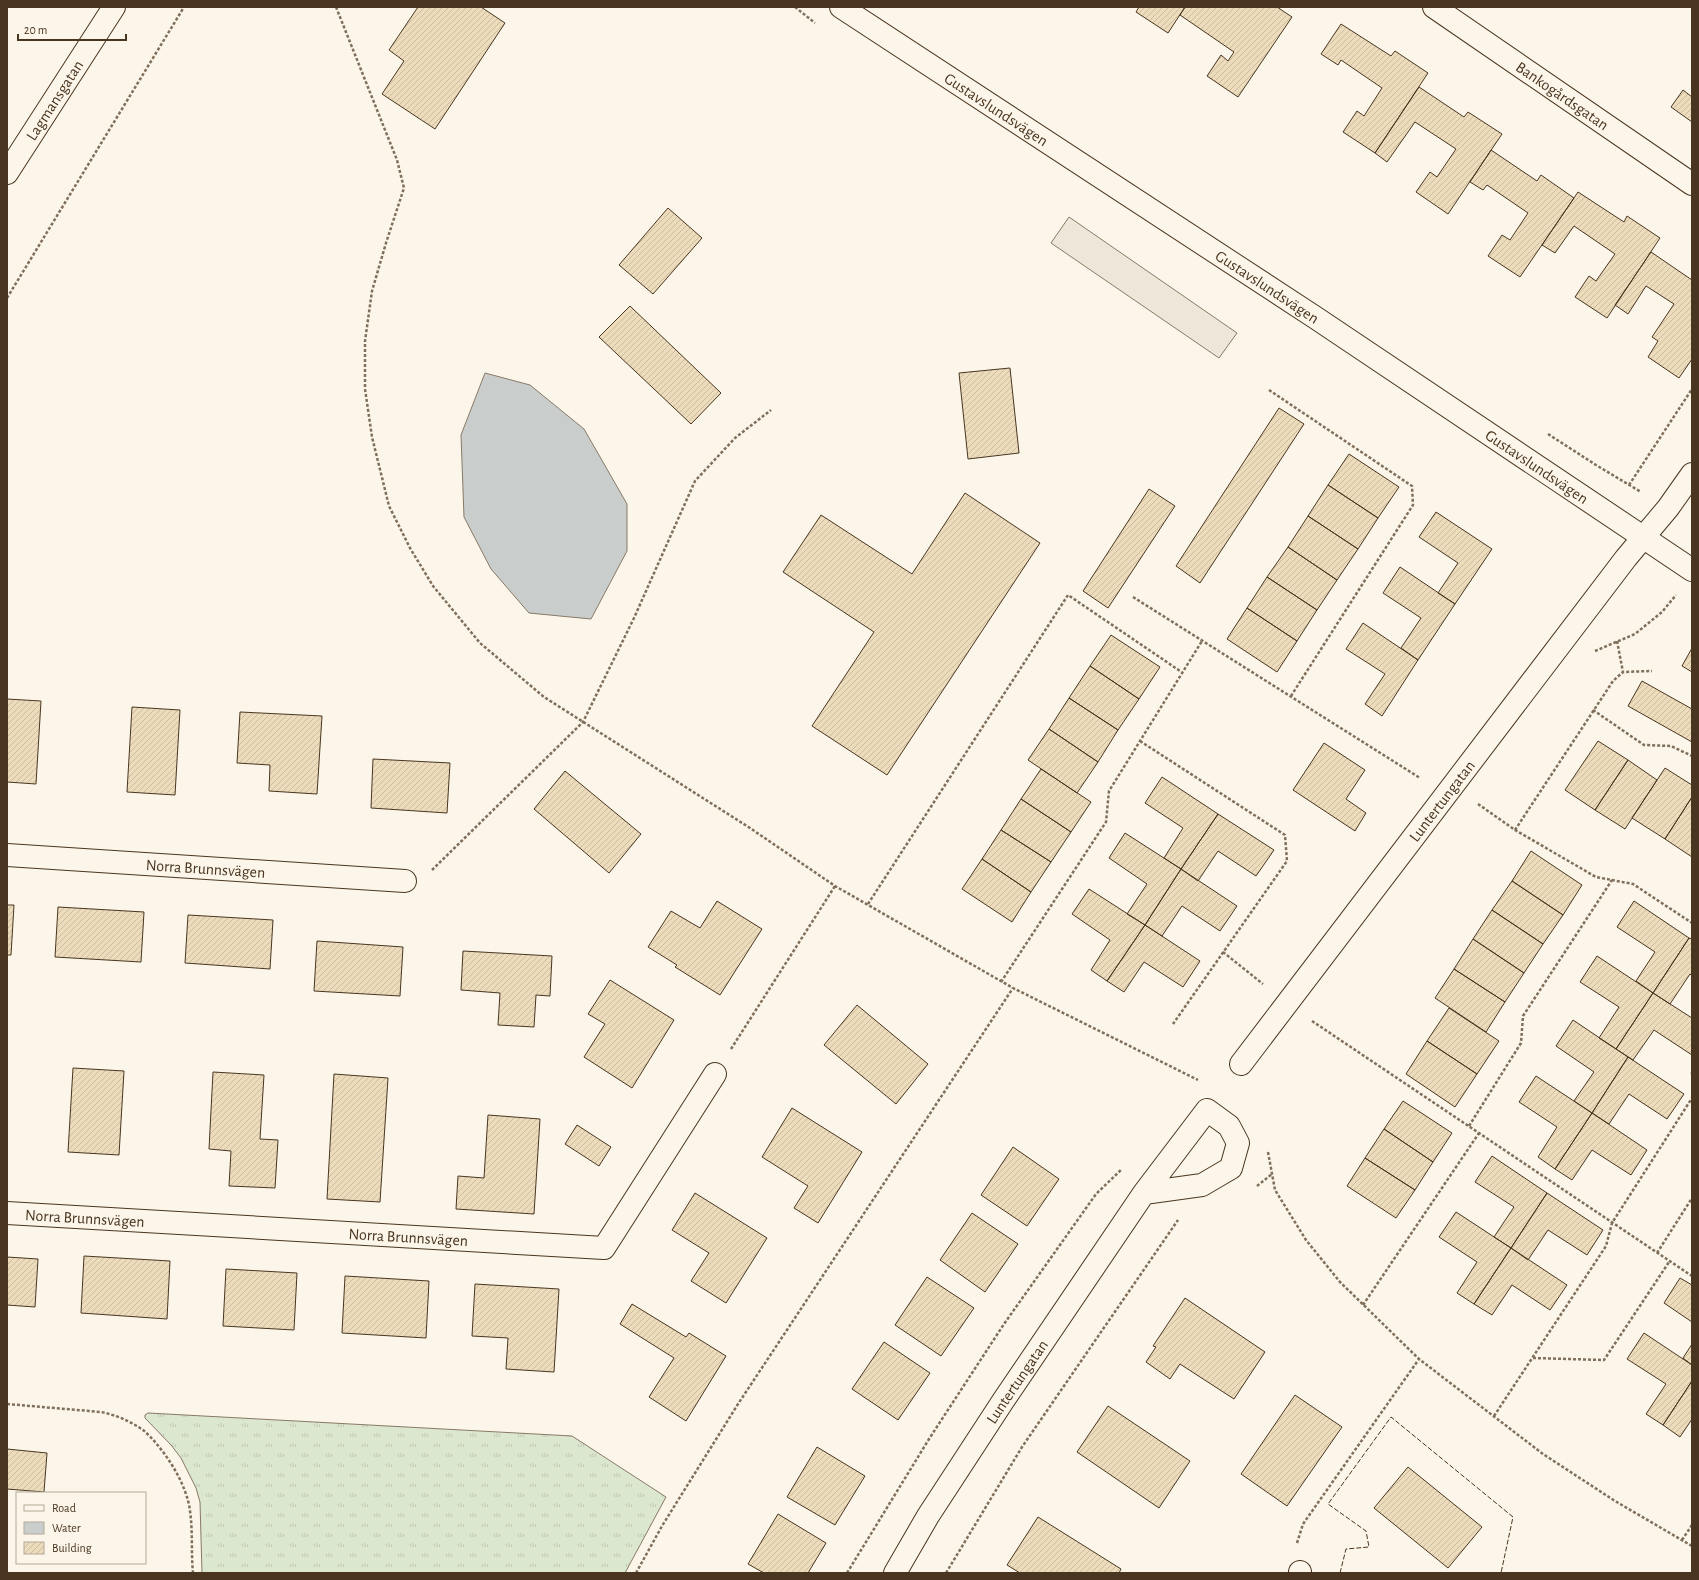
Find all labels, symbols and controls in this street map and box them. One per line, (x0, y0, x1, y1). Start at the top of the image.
scale bar (18, 16, 126, 42)
text: 20 m (24, 24, 47, 36)
street label: Lagmansgatan (23, 58, 87, 143)
street label: Bankogårdsgatan (1513, 59, 1611, 133)
street label: Gustavslundsvägen (941, 70, 1051, 149)
street label: Gustavslundsvägen (1212, 248, 1322, 327)
street label: Gustavslundsvägen (1482, 427, 1591, 507)
street label: Luntertungatan (1406, 758, 1478, 845)
street label: Norra Brunnsvägen (145, 857, 266, 881)
street label: Norra Brunnsvägen (25, 1207, 145, 1230)
street label: Norra Brunnsvägen (348, 1226, 469, 1249)
street label: Luntertungatan (984, 1337, 1051, 1427)
legend (16, 1492, 146, 1564)
text: Road (52, 1502, 76, 1514)
text: Water (52, 1522, 81, 1534)
text: Building (52, 1542, 92, 1554)

